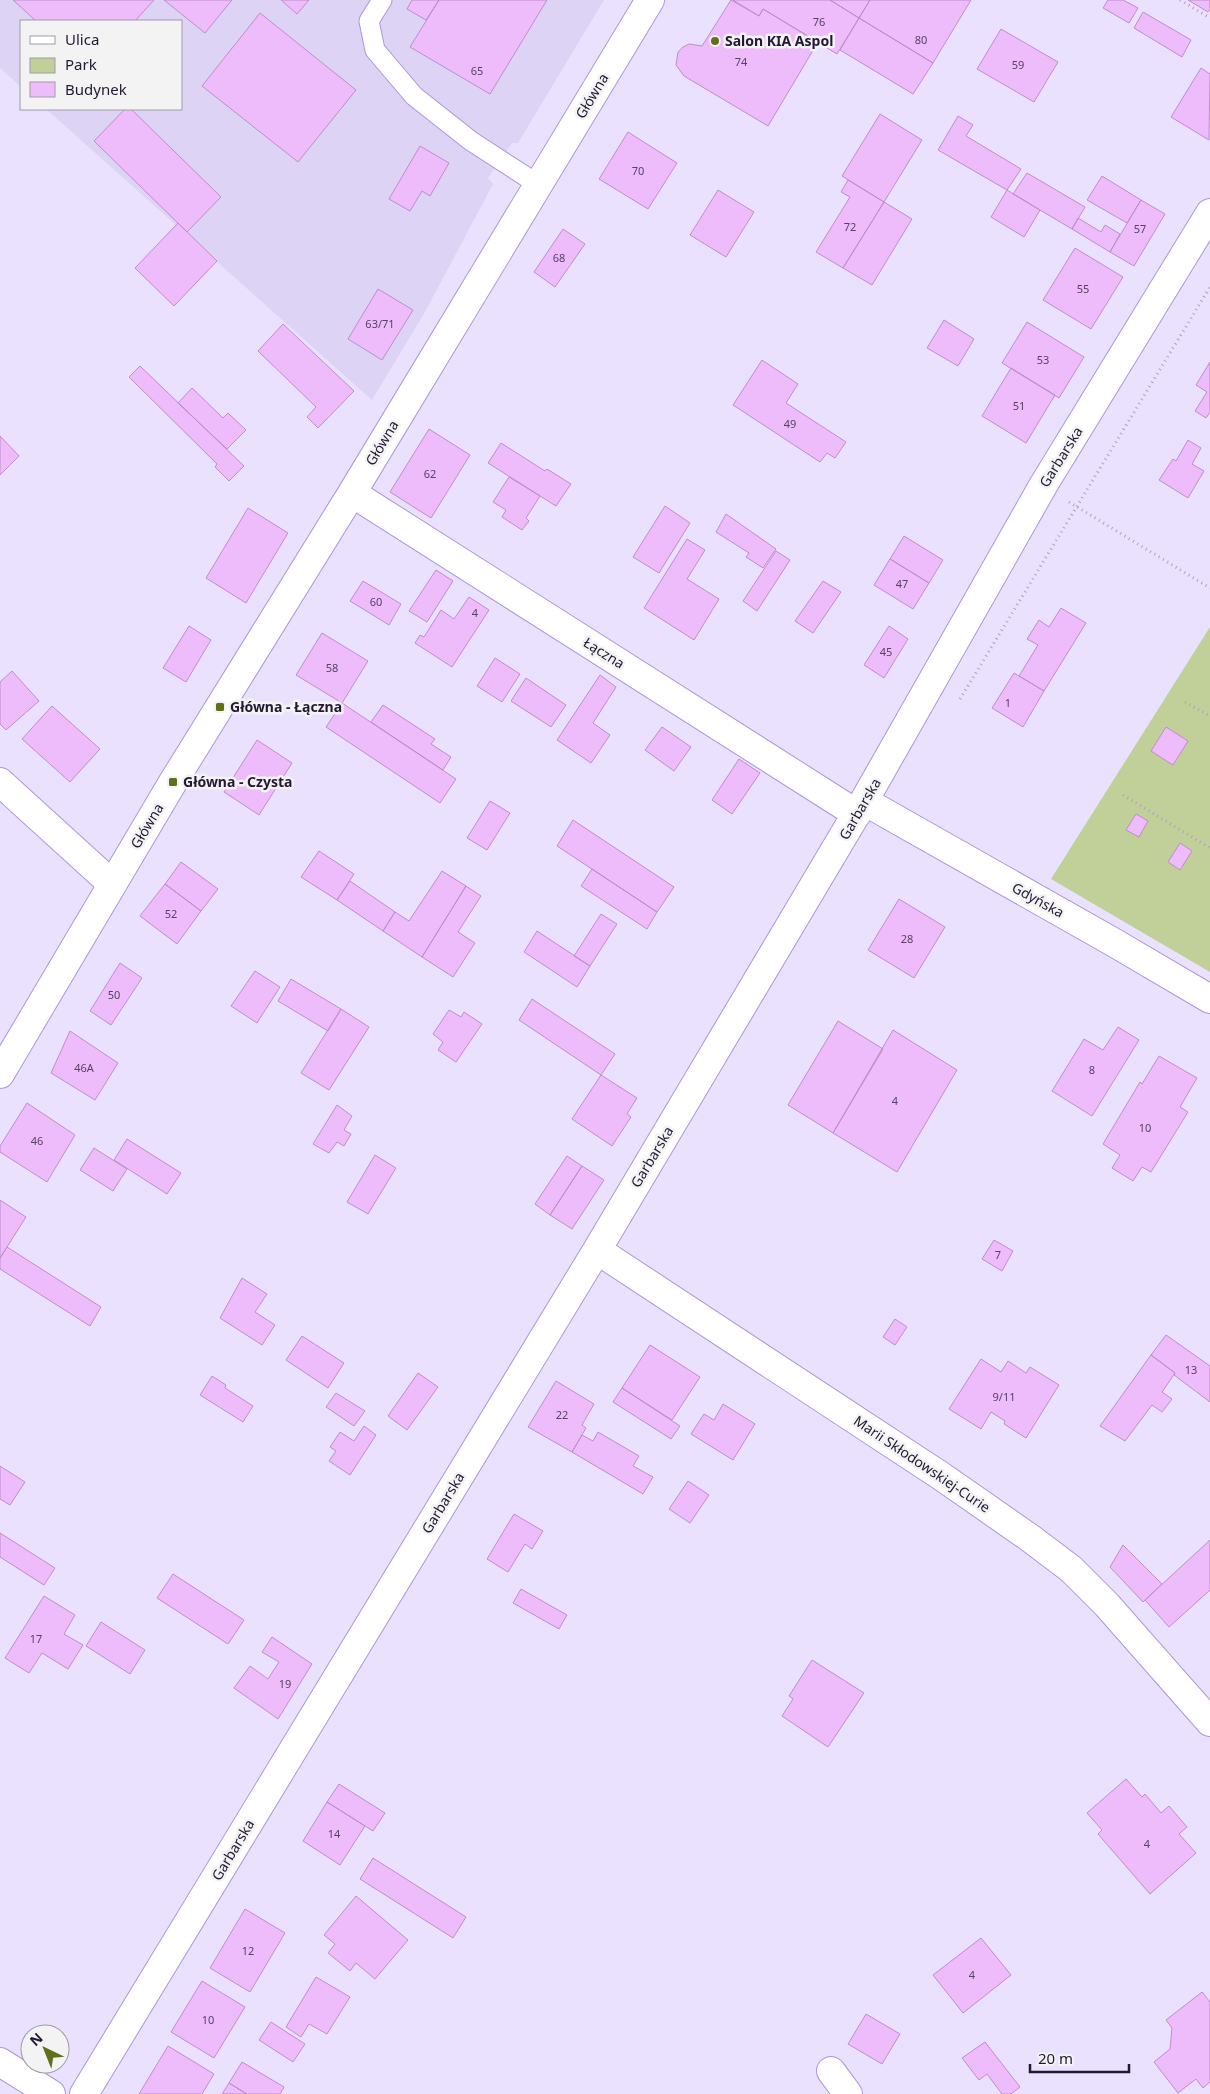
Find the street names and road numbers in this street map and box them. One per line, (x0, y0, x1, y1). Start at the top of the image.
street label: Główna (571, 70, 612, 122)
street label: Główna (361, 417, 402, 469)
street label: Garbarska (1034, 423, 1087, 491)
street label: Łączna (580, 633, 628, 673)
street label: Garbarska (834, 775, 885, 843)
street label: Główna (126, 800, 167, 852)
street label: Gdyńska (1009, 878, 1068, 922)
street label: Garbarska (626, 1123, 677, 1191)
street label: Marii Skłodowskiej-Curie (850, 1411, 994, 1516)
street label: Garbarska (417, 1469, 468, 1537)
street label: Garbarska (207, 1816, 258, 1884)

